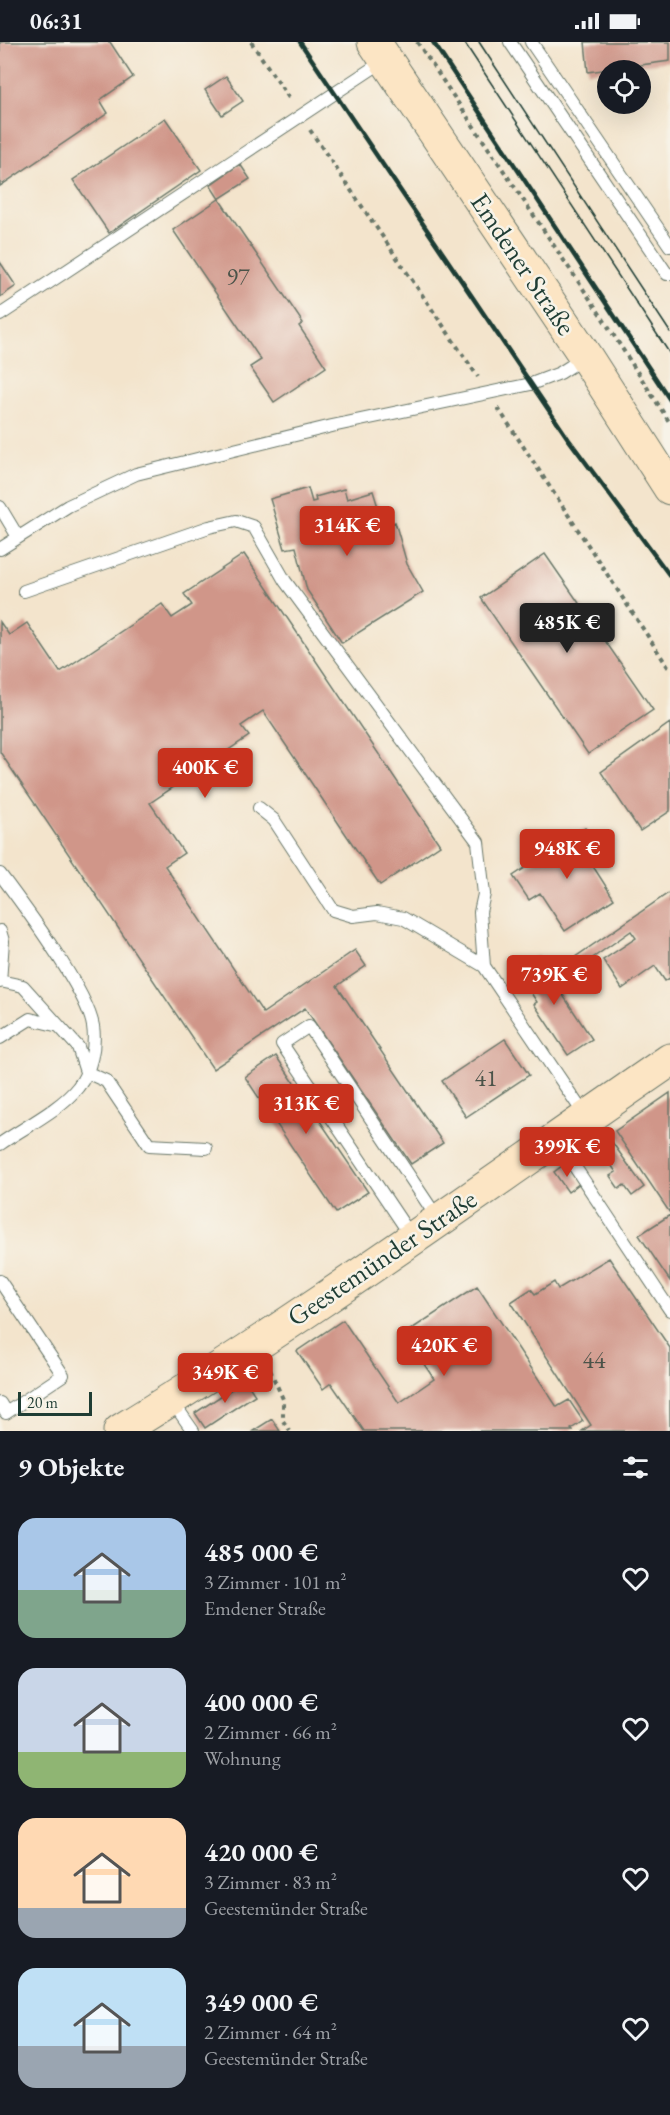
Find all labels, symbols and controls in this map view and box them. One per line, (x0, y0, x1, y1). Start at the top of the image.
text: 06:31 (30, 7, 83, 36)
map controls (597, 60, 651, 114)
button: locate (597, 60, 651, 114)
street label: Emdener Straße (463, 186, 584, 342)
house number: 97 (226, 261, 250, 292)
pin: 314K € (298, 506, 396, 557)
text: 314K € (314, 512, 380, 538)
pin: 485K € (518, 603, 616, 654)
text: 485K € (534, 609, 600, 635)
pin: 400K € (156, 748, 254, 799)
text: 400K € (172, 754, 238, 780)
pin: 948K € (518, 829, 616, 880)
text: 948K € (534, 835, 600, 861)
pin: 739K € (505, 955, 603, 1006)
text: 739K € (521, 961, 587, 987)
house number: 41 (474, 1062, 498, 1093)
pin: 313K € (257, 1084, 355, 1135)
text: 313K € (273, 1090, 339, 1116)
pin: 399K € (518, 1127, 616, 1178)
text: 399K € (534, 1133, 600, 1159)
street label: Geestemünder Straße (280, 1181, 483, 1334)
pin: 420K € (395, 1326, 493, 1377)
text: 420K € (411, 1332, 477, 1358)
house number: 44 (582, 1344, 606, 1375)
pin: 349K € (176, 1353, 274, 1404)
text: 349K € (192, 1359, 258, 1385)
scale bar (18, 1389, 92, 1416)
text: 20 m (27, 1392, 58, 1413)
text: 9 Objekte (18, 1450, 124, 1484)
icon: filters (619, 1451, 652, 1484)
text: 485 000 € (204, 1535, 318, 1569)
icon: home (66, 1542, 138, 1614)
icon: heart (619, 1562, 652, 1595)
text: 3 Zimmer · 101 m² (204, 1569, 347, 1595)
text: Emdener Straße (204, 1595, 326, 1621)
text: 400 000 € (204, 1685, 318, 1719)
icon: home (66, 1692, 138, 1764)
icon: heart (619, 1712, 652, 1745)
text: 2 Zimmer · 66 m² (204, 1719, 337, 1745)
text: Wohnung (204, 1745, 281, 1771)
text: 420 000 € (204, 1835, 318, 1869)
icon: home (66, 1842, 138, 1914)
icon: heart (619, 1862, 652, 1895)
text: 3 Zimmer · 83 m² (204, 1869, 337, 1895)
text: Geestemünder Straße (204, 1895, 368, 1921)
text: 349 000 € (204, 1985, 318, 2019)
icon: home (66, 1992, 138, 2064)
icon: heart (619, 2012, 652, 2045)
text: 2 Zimmer · 64 m² (204, 2019, 337, 2045)
text: Geestemünder Straße (204, 2045, 368, 2071)

